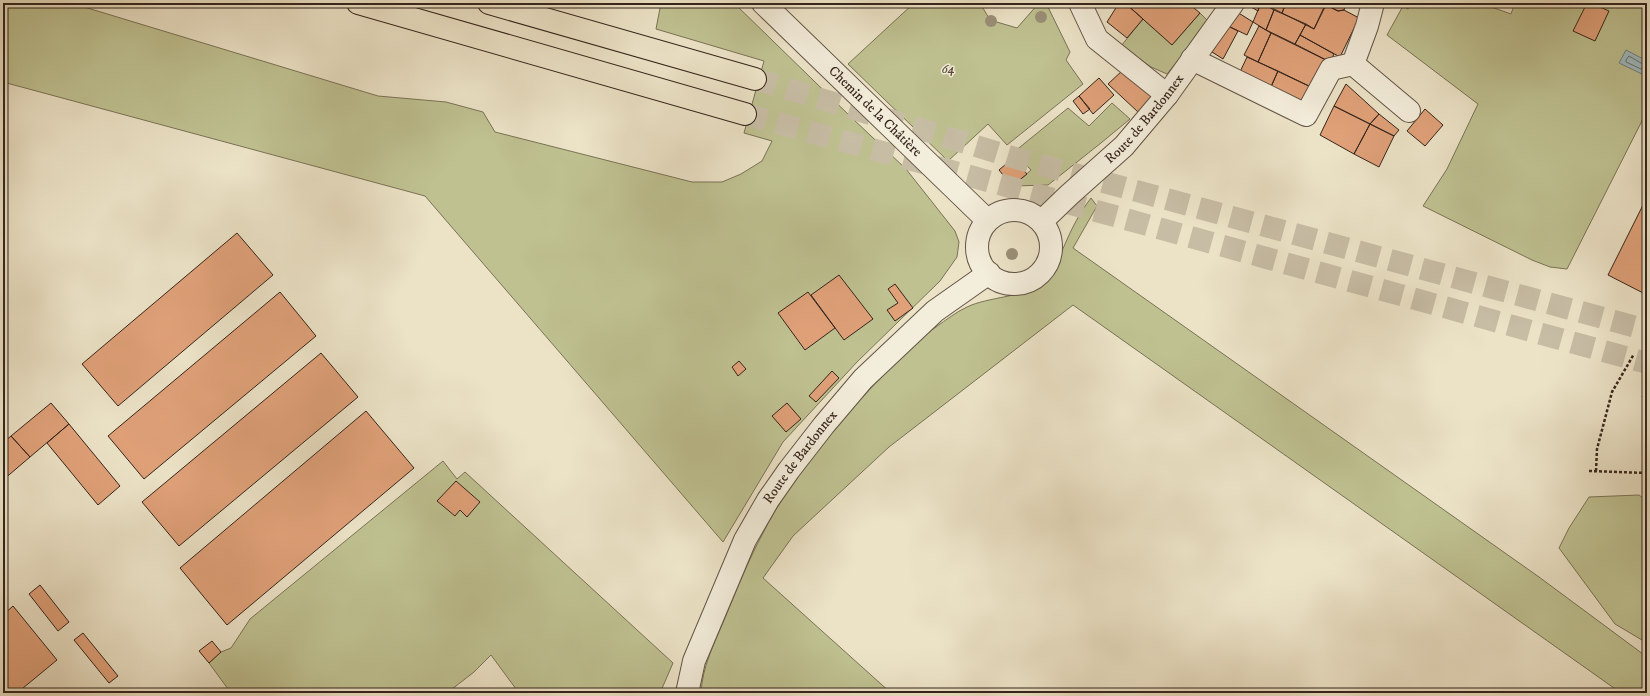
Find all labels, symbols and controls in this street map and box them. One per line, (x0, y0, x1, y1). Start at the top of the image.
park label: 64 (941, 60, 955, 78)
street label: Chemin de la Châtière (824, 62, 926, 161)
street label: Route de Bardonnex (1101, 70, 1188, 168)
street label: Route de Bardonnex (759, 406, 842, 507)

